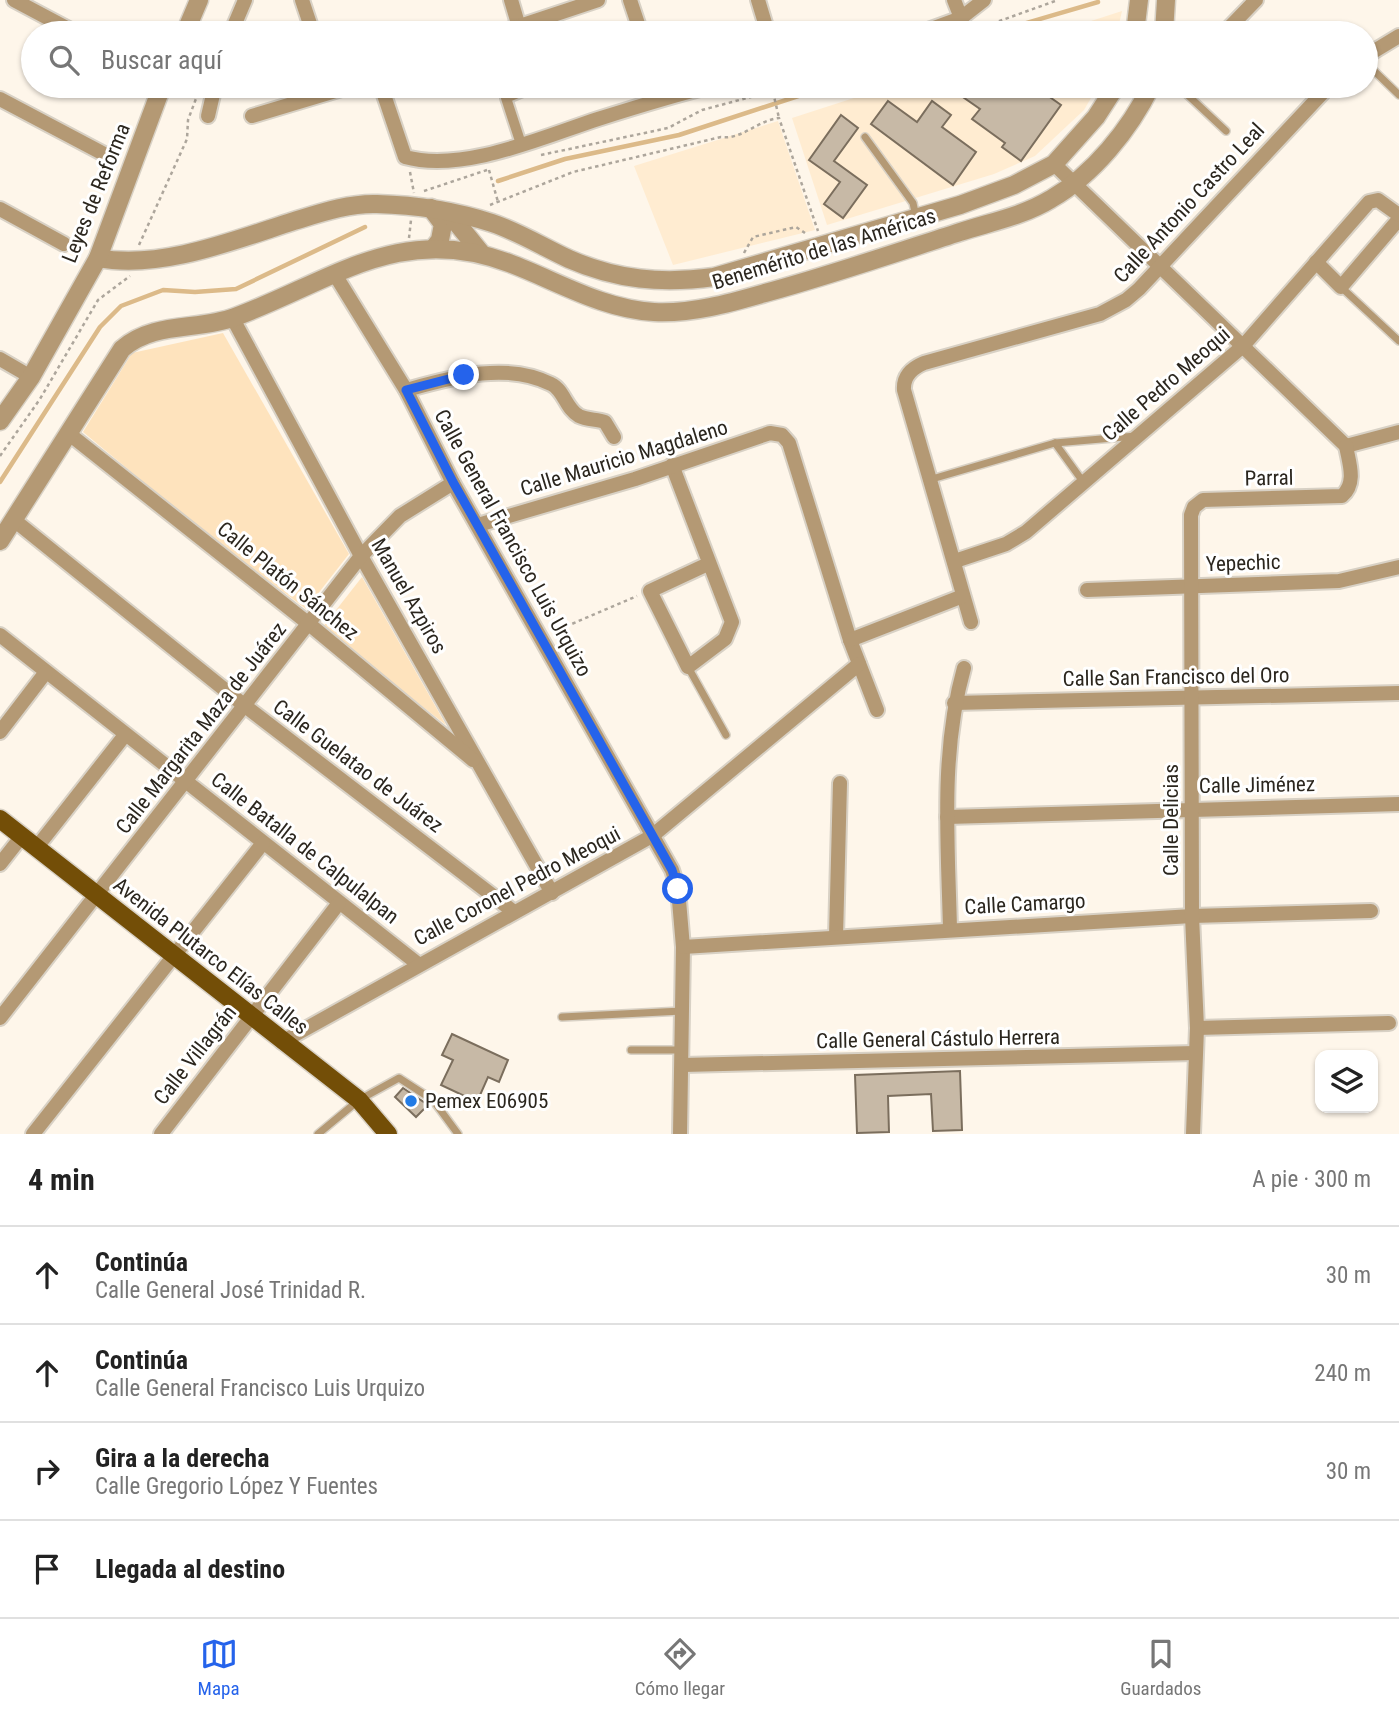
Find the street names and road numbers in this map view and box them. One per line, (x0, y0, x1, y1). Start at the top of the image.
street label: Calle Antonio Castro Leal (1109, 118, 1269, 288)
street label: Leyes de Reforma (57, 120, 135, 266)
street label: Benemérito de las Américas (709, 204, 939, 294)
street label: Calle Pedro Meoqui (1097, 322, 1235, 446)
street label: Calle General Francisco Luis Urquizo (429, 405, 597, 681)
street label: Calle Mauricio Magdaleno (517, 415, 731, 501)
street label: Parral (1244, 466, 1294, 490)
street label: Calle Platón Sánchez (213, 517, 363, 645)
street label: Manuel Azpiros (366, 534, 452, 658)
street label: Yepechic (1205, 550, 1281, 576)
street label: Calle Margarita Maza de Juárez (111, 617, 291, 839)
street label: Calle San Francisco del Oro (1062, 663, 1290, 691)
street label: Calle Guelatao de Juárez (269, 694, 447, 838)
street label: Calle Delicias (1159, 764, 1183, 876)
street label: Calle Batalla de Calpulalpan (206, 767, 404, 929)
street label: Calle Jiménez (1199, 772, 1315, 798)
street label: Calle Coronel Pedro Meoqui (410, 821, 624, 951)
street label: Avenida Plutarco Elías Calles (109, 873, 313, 1039)
street label: Calle Camargo (964, 889, 1086, 919)
street label: Calle Villagrán (149, 1001, 241, 1109)
street label: Calle General Cástulo Herrera (816, 1025, 1060, 1053)

